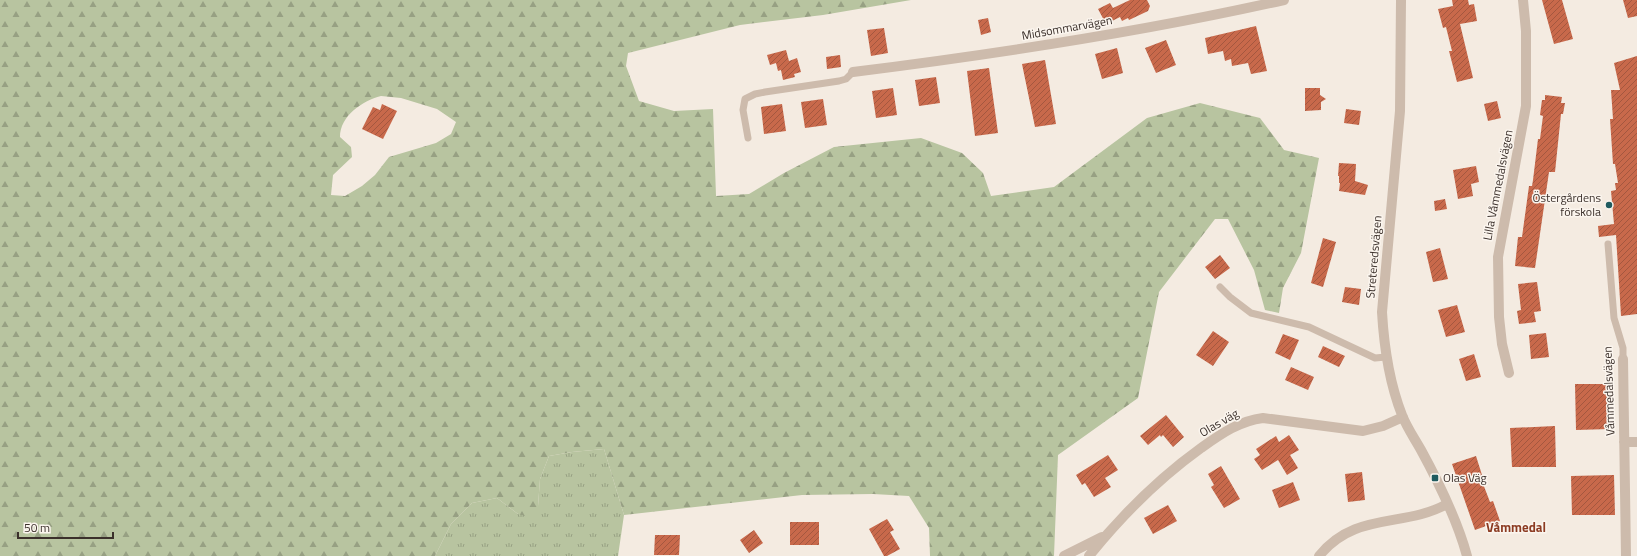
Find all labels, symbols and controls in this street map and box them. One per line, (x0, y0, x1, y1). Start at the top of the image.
street label: Midsommarvägen (1020, 10, 1114, 45)
street label: Lilla Våmmedalsvägen (1477, 128, 1518, 242)
place label: Östergårdens förskola (1533, 188, 1601, 221)
marker: Östergårdens förskola (1604, 200, 1614, 210)
street label: Streteredsvägen (1360, 215, 1387, 299)
street label: Våmmedalsvägen (1597, 346, 1620, 436)
street label: Olas väg (1195, 404, 1242, 441)
place label: Olas Väg (1443, 468, 1487, 487)
marker: Olas Väg (1430, 473, 1440, 483)
scale bar (18, 514, 113, 540)
district label: Våmmedal (1486, 517, 1546, 537)
text: 50 m (24, 518, 50, 537)

